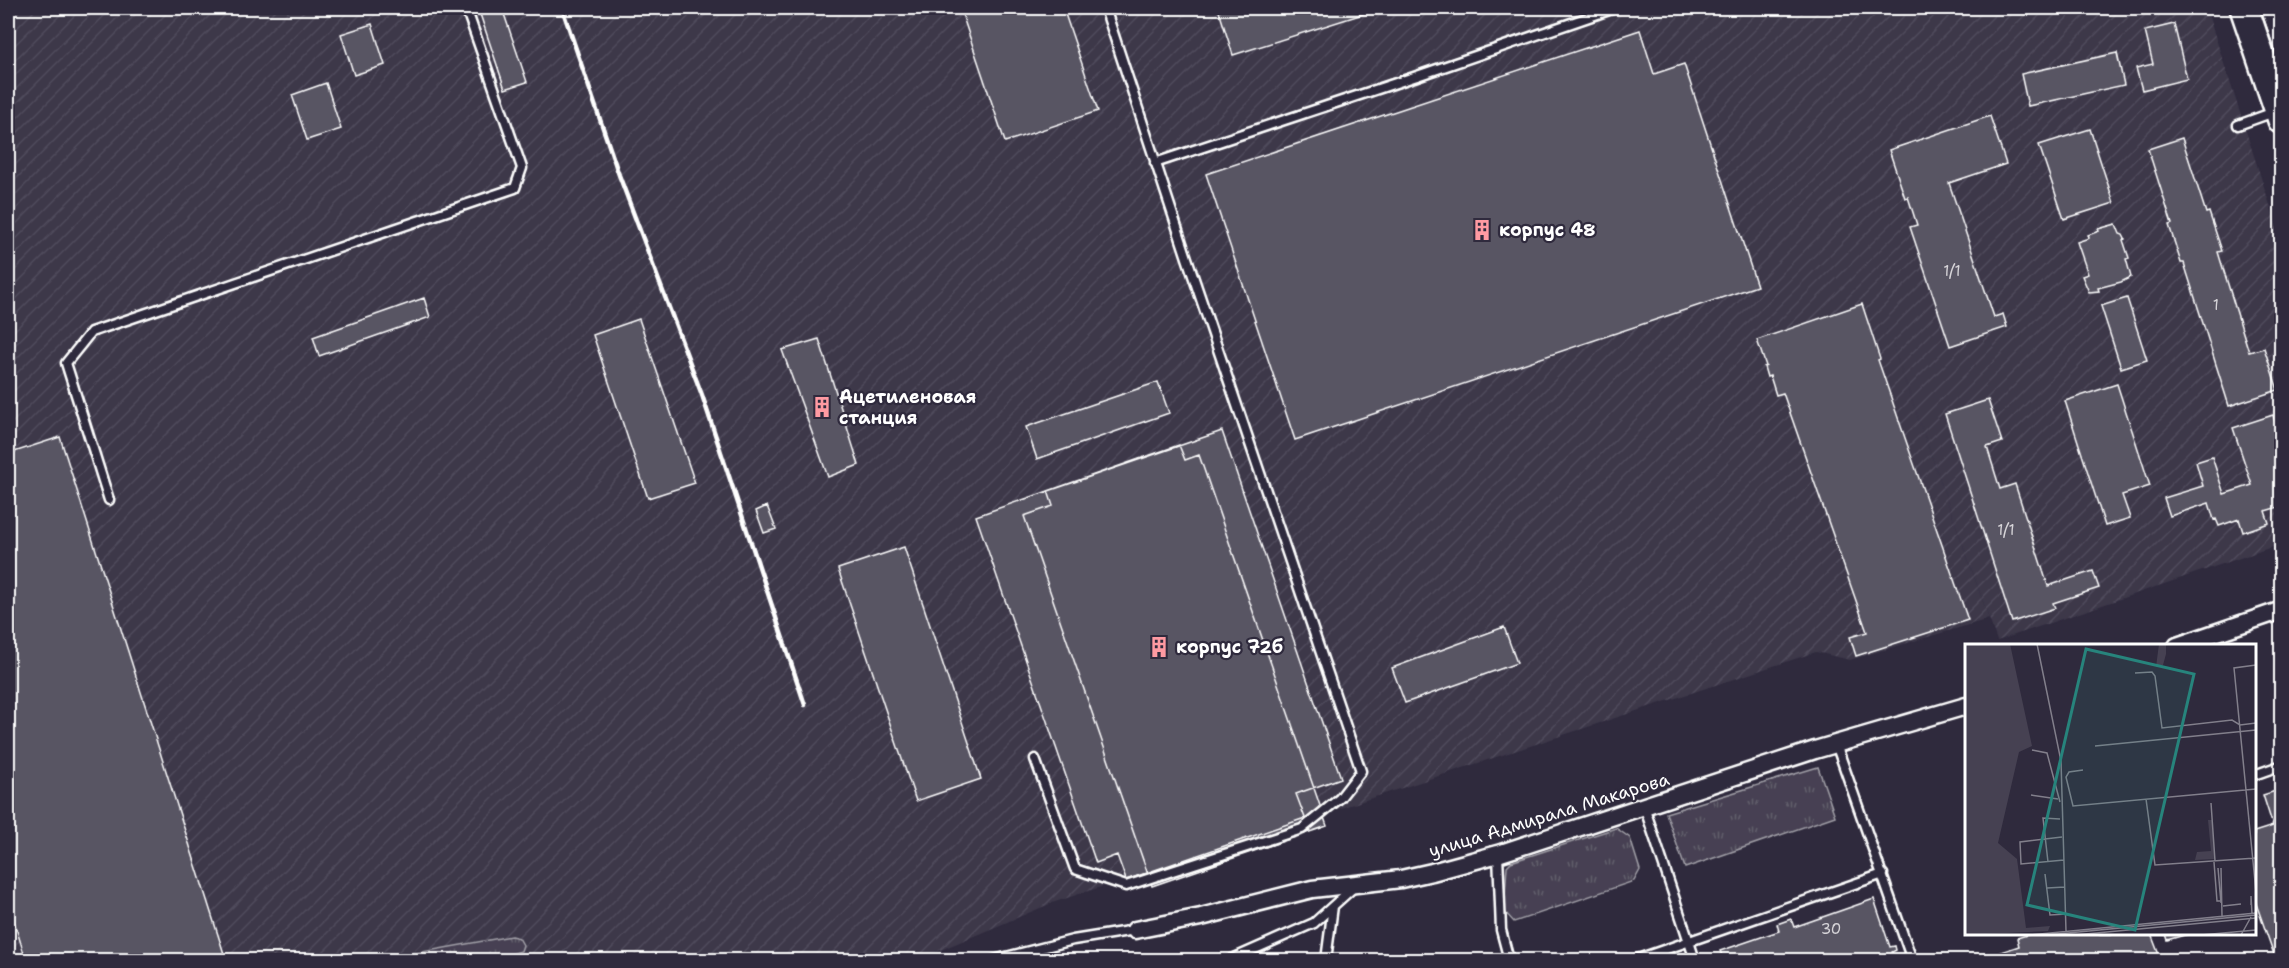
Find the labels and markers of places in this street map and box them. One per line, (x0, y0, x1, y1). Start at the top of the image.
building icon: корпус 48 (1470, 218, 1494, 242)
place label: корпус 48 (1499, 218, 1596, 242)
place label: Ацетиленовая станция (839, 385, 976, 430)
building icon: Ацетиленовая станция (810, 395, 834, 419)
building icon: корпус 72б (1147, 635, 1171, 659)
place label: корпус 72б (1176, 635, 1283, 659)

